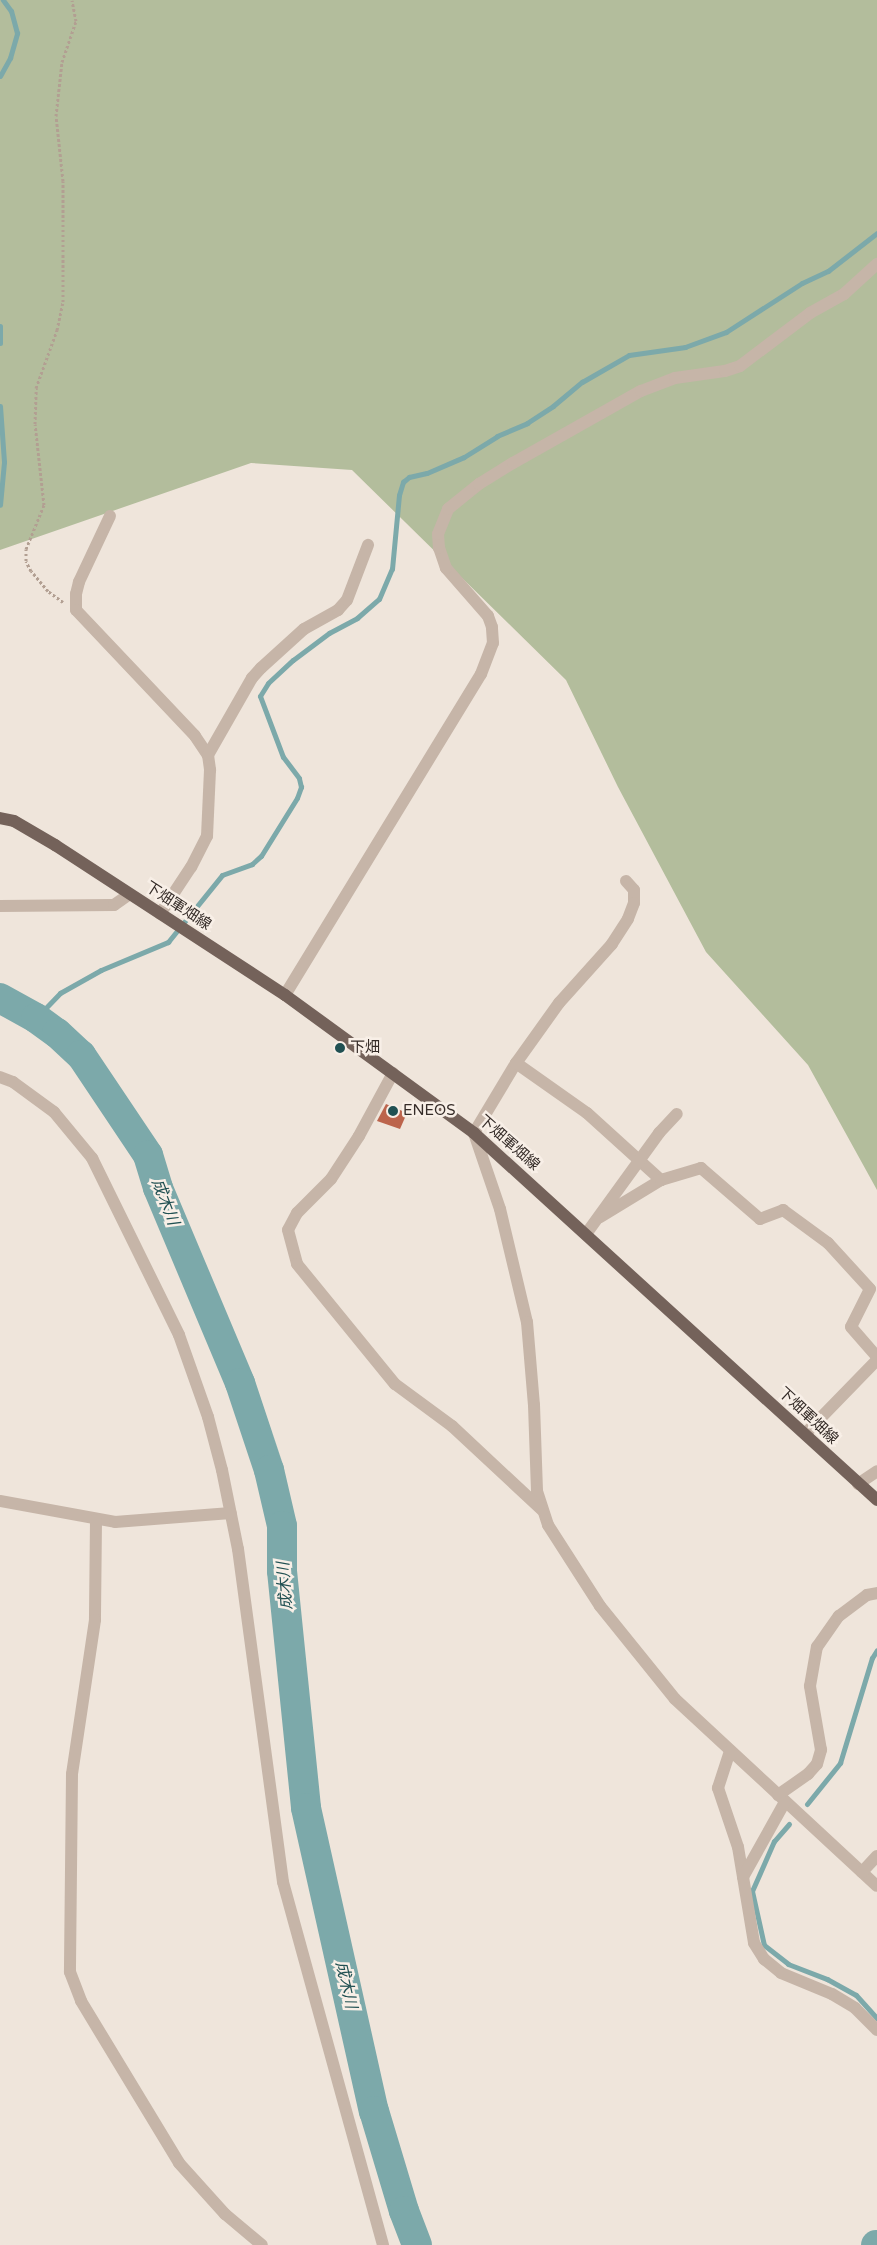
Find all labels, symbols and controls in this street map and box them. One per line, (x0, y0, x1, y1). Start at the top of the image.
street label: 下畑軍畑線 (142, 878, 214, 934)
place label: 下畑 (350, 1039, 380, 1057)
marker: 下畑 (334, 1042, 346, 1054)
place label: ENEOS (403, 1102, 455, 1120)
marker: ENEOS (387, 1105, 399, 1117)
street label: 下畑軍畑線 (475, 1112, 543, 1174)
water label: 成木川 (147, 1176, 183, 1228)
street label: 下畑軍畑線 (774, 1384, 842, 1448)
water label: 成木川 (274, 1561, 296, 1611)
water label: 成木川 (331, 1959, 361, 2011)

